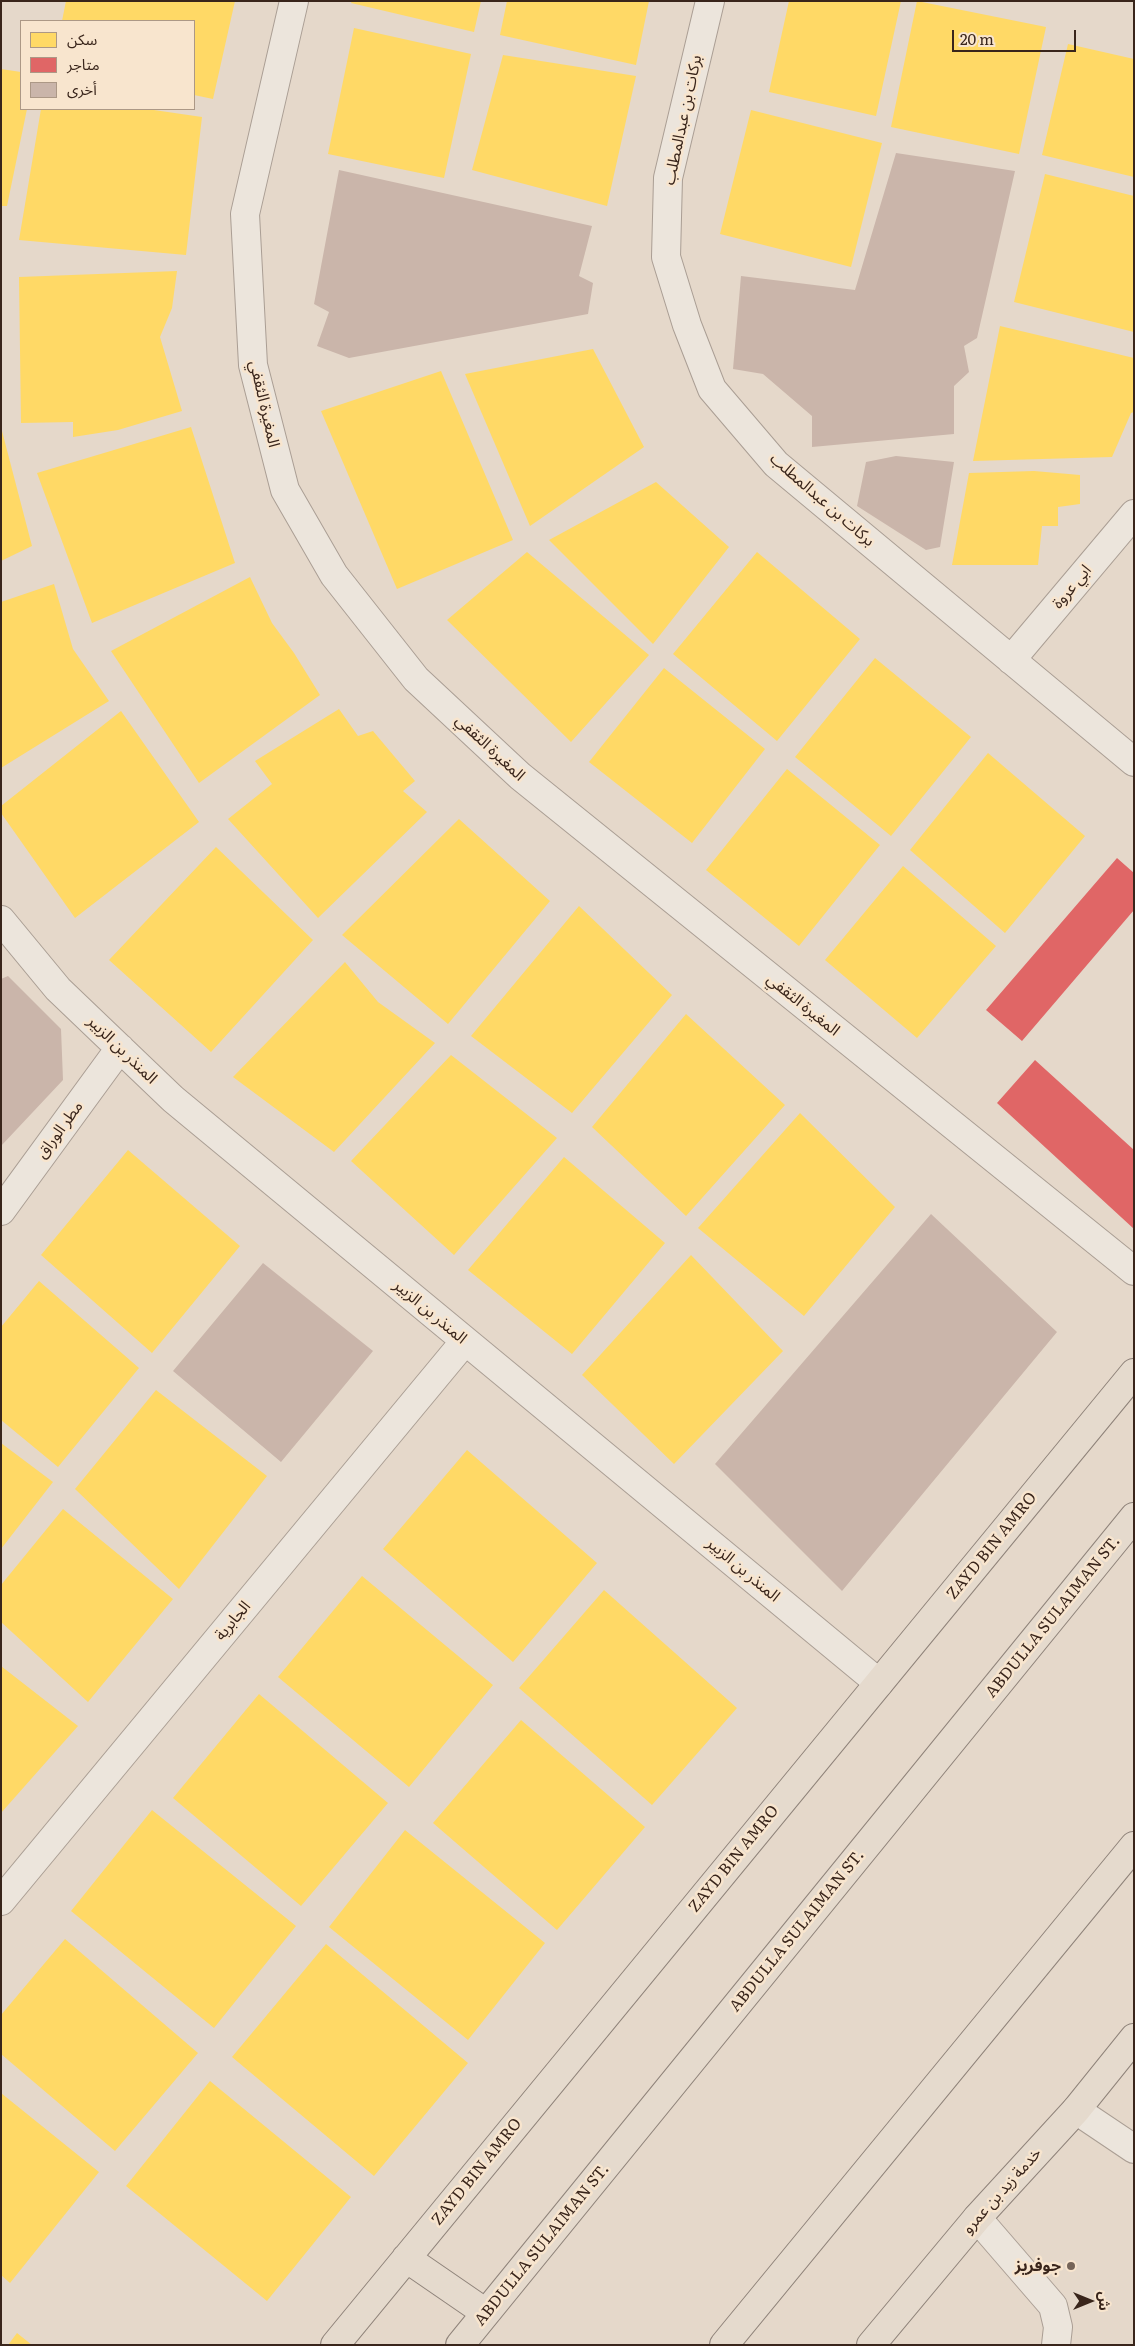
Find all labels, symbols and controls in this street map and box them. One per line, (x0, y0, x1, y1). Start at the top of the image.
legend (20, 20, 195, 110)
scale bar (955, 20, 1079, 52)
text: سكن (67, 27, 97, 50)
text: 20 m (960, 27, 994, 50)
text: متاجر (67, 52, 100, 75)
street label: بركات بن عبدالمطلب (660, 53, 706, 187)
text: أخرى (67, 77, 97, 100)
street label: المغيرة الثقفي (245, 359, 283, 449)
street label: بركات بن عبدالمطلب (766, 449, 878, 551)
street label: ابي عروة (1048, 561, 1096, 613)
street label: المغيرة الثقفي (451, 711, 529, 785)
street label: المغيرة الثقفي (763, 970, 843, 1040)
street label: المنذر بن الزبير (83, 1012, 161, 1088)
street label: مطر الوراق (33, 1097, 87, 1163)
street label: المنذر بن الزبير (389, 1276, 471, 1348)
street label: ZAYD BIN AMRO (943, 1489, 1041, 1603)
street label: ABDULLA SULAIMAN ST. (982, 1532, 1124, 1702)
street label: المنذر بن الزبير (702, 1534, 784, 1606)
street label: الجابرية (211, 1597, 255, 1645)
street label: ZAYD BIN AMRO (685, 1802, 783, 1916)
street label: ABDULLA SULAIMAN ST. (726, 1846, 868, 2016)
street label: ZAYD BIN AMRO (428, 2115, 526, 2229)
street label: خدمة زيد بن عمرو (958, 2144, 1046, 2238)
street label: ABDULLA SULAIMAN ST. (471, 2160, 613, 2330)
place label: جوفريز (1015, 2256, 1061, 2276)
marker: جوفريز (1065, 2260, 1077, 2272)
north arrow (1065, 2276, 1115, 2326)
text: ش (1095, 2291, 1115, 2311)

